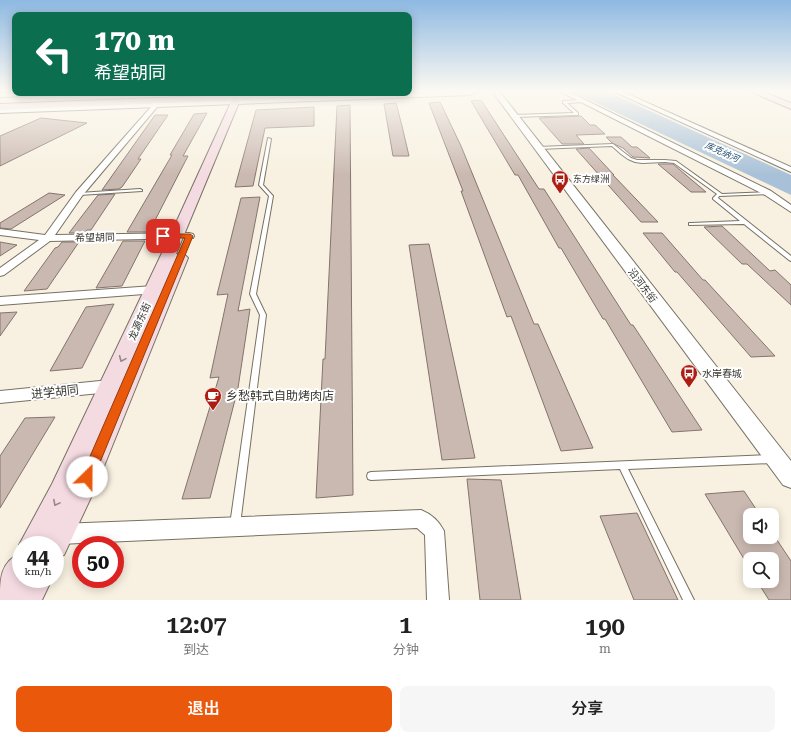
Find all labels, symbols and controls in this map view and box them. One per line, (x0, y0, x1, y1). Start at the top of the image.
text: 170 m (94, 24, 175, 57)
icon: left (28, 28, 80, 80)
text: 希望胡同 (94, 62, 166, 83)
water label: 库克纳河 (704, 140, 742, 165)
bus stop icon: 东方绿洲 (550, 169, 570, 194)
place label: 东方绿洲 (573, 173, 609, 184)
pin (146, 219, 180, 253)
icon: arrive (152, 225, 174, 247)
street label: 希望胡同 (75, 232, 115, 243)
street label: 沿河东街 (626, 266, 659, 305)
street label: 龙源东街 (126, 301, 153, 342)
one-way arrow (119, 355, 127, 363)
bus stop icon: 水岸春城 (679, 363, 699, 388)
place label: 水岸春城 (702, 368, 742, 379)
street label: 进学胡同 (30, 383, 80, 401)
cafe icon: 乡愁韩式自助烤肉店 (203, 386, 223, 411)
place label: 乡愁韩式自助烤肉店 (226, 389, 334, 403)
position arrow (66, 456, 108, 498)
one-way arrow (53, 499, 60, 506)
map controls (743, 508, 779, 588)
button: sound (743, 508, 779, 544)
speed limit sign: 50 (72, 536, 124, 588)
text: 44 (27, 545, 49, 569)
button: search (743, 552, 779, 588)
text: km/h (25, 566, 51, 577)
text: 12:07 (166, 611, 227, 639)
text: 1 (399, 611, 412, 639)
text: 190 (585, 613, 625, 641)
text: m (599, 641, 611, 656)
text: 到达 (183, 642, 209, 657)
text: 分钟 (393, 642, 419, 657)
button: 退出 (16, 686, 392, 732)
button: 分享 (400, 686, 775, 732)

